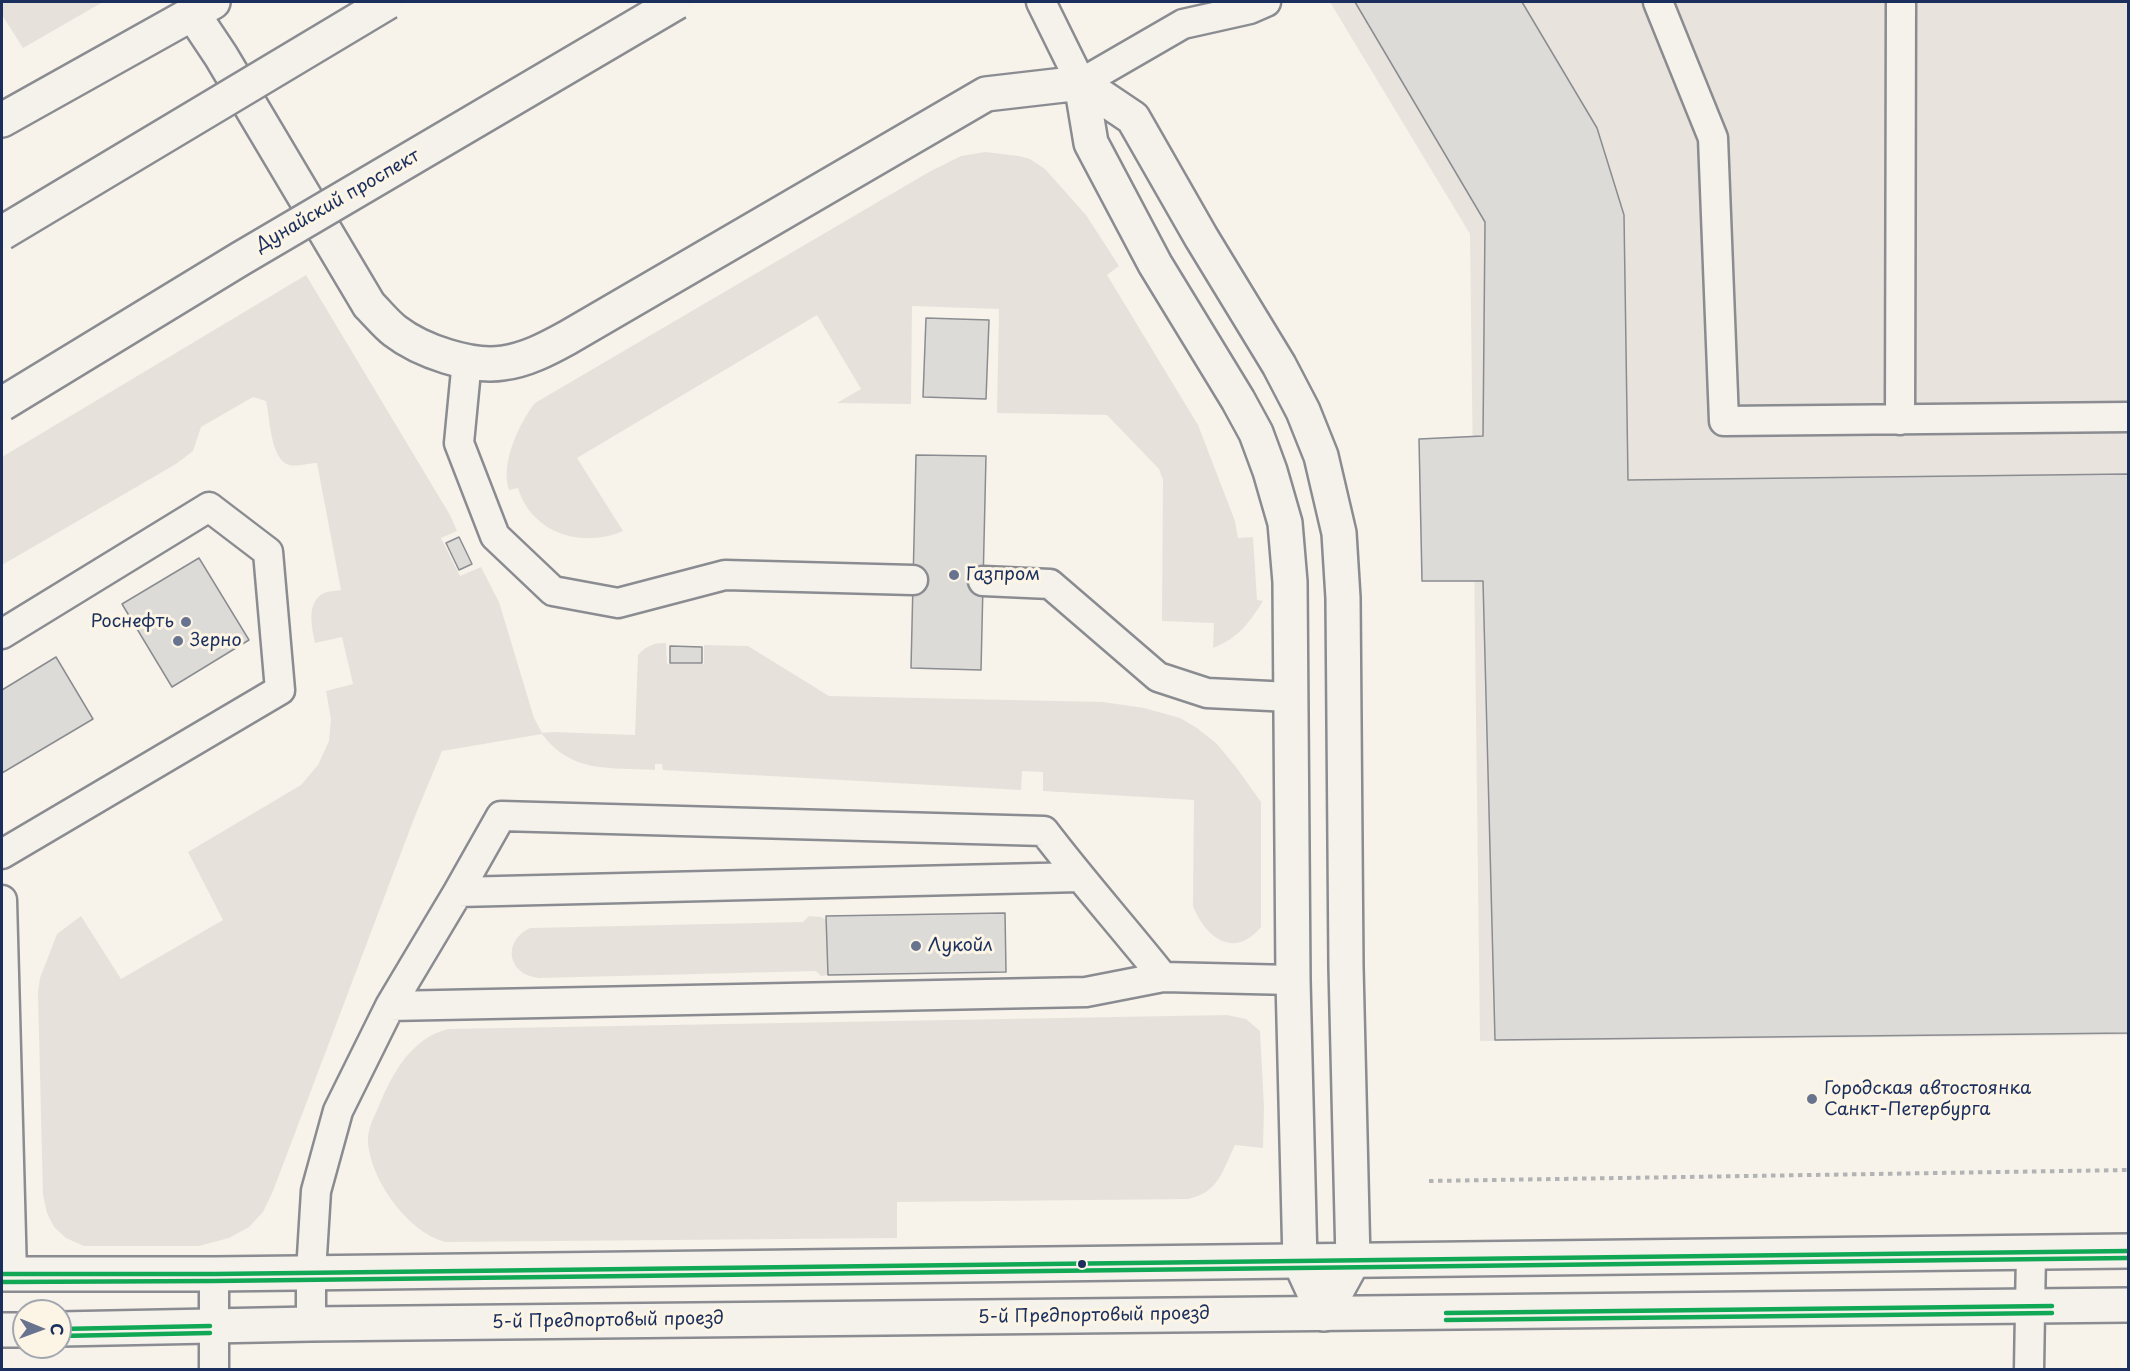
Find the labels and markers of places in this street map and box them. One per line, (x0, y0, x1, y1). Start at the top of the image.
place label: Газпром (966, 564, 1040, 586)
marker: Газпром (947, 568, 961, 582)
place label: Роснефть (91, 611, 174, 633)
marker: Роснефть (179, 615, 193, 629)
place label: Зерно (190, 630, 242, 652)
marker: Зерно (171, 634, 185, 648)
place label: Лукойл (928, 935, 993, 957)
marker: Лукойл (909, 939, 923, 953)
place label: Городская автостоянка Санкт-Петербурга (1824, 1078, 2031, 1120)
marker: Городская автостоянка Санкт-Петербурга (1805, 1092, 1819, 1106)
unlabelled marker (1076, 1258, 1088, 1270)

